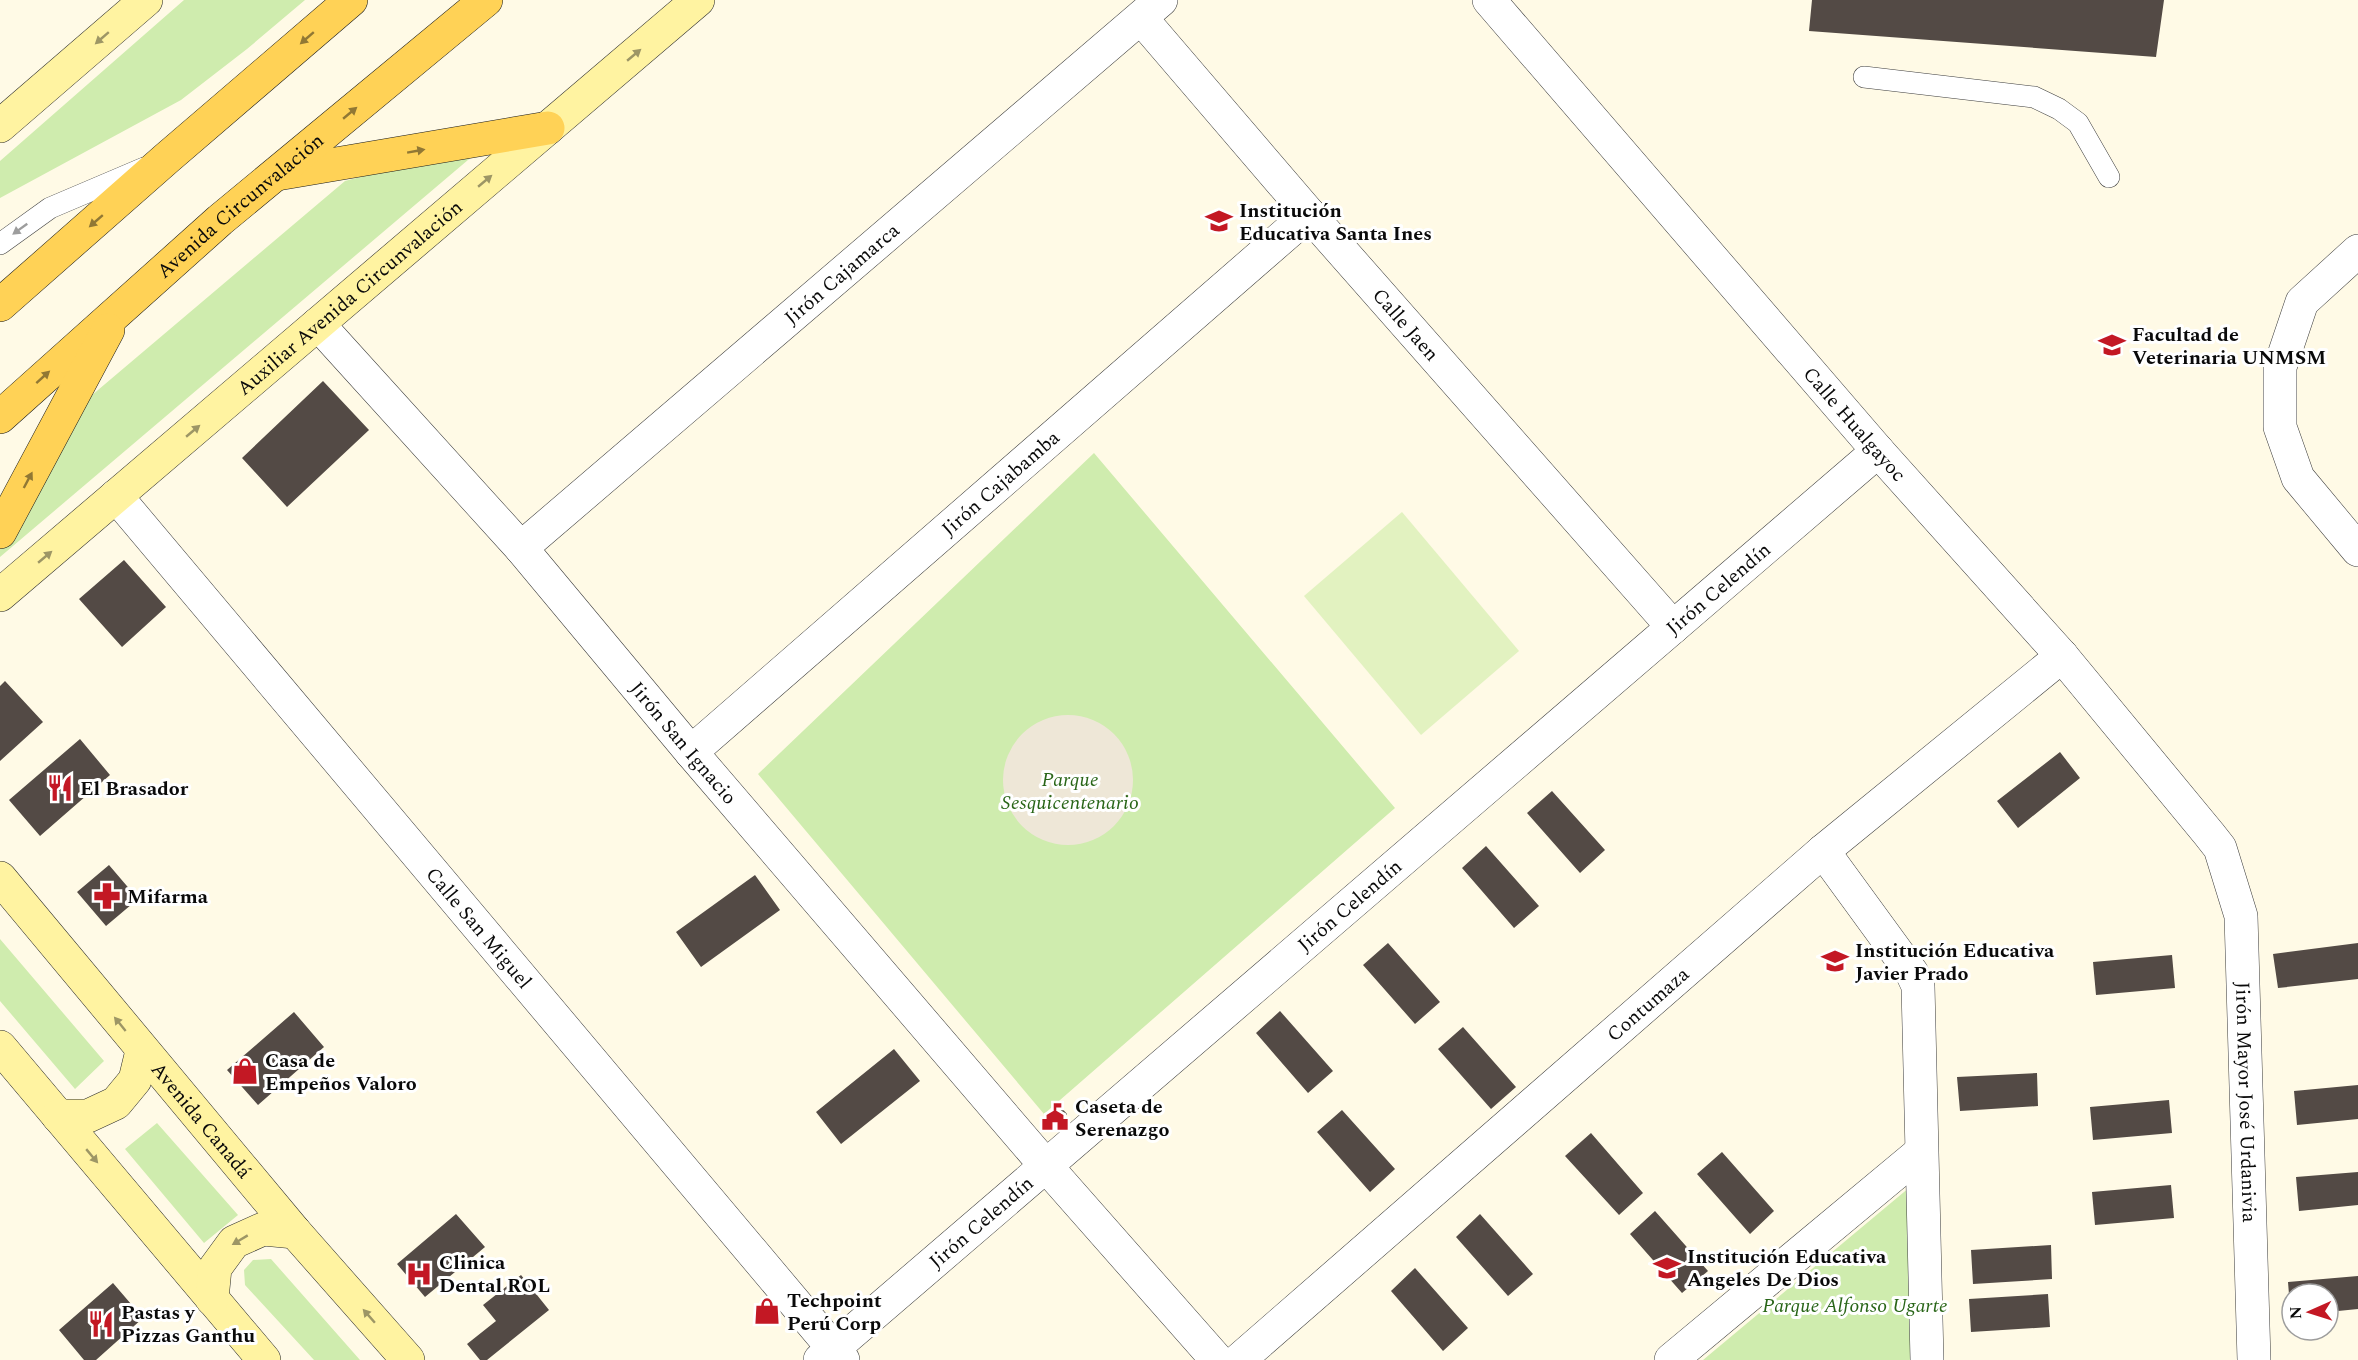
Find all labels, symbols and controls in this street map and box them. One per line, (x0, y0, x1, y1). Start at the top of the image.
one-way arrow (95, 31, 110, 44)
one-way arrow (300, 31, 315, 44)
one-way arrow (626, 49, 641, 62)
one-way arrow (342, 106, 358, 119)
street label: Avenida Circunvalación (150, 126, 331, 286)
one-way arrow (407, 146, 426, 155)
one-way arrow (477, 175, 493, 188)
street label: Auxiliar Avenida Circunvalación (230, 193, 469, 403)
place label: Institución Educativa Santa Ines (1239, 196, 1432, 249)
school or university icon: Institución Educativa Santa Ines (1204, 206, 1234, 236)
one-way arrow (89, 214, 104, 227)
street label: Jirón Cajamarca (778, 216, 907, 332)
one-way arrow (13, 223, 29, 235)
street label: Calle Jaen (1365, 282, 1446, 368)
place label: Facultad de Veterinaria UNMSM (2132, 320, 2326, 373)
school or university icon: Facultad de Veterinaria UNMSM (2097, 330, 2127, 360)
street label: Calle Hualgayoc (1796, 360, 1913, 489)
one-way arrow (36, 371, 50, 385)
street label: Jirón Cajabamba (935, 423, 1067, 544)
one-way arrow (185, 424, 201, 437)
one-way arrow (23, 472, 33, 489)
street label: Jirón Celendín (1660, 535, 1778, 643)
one-way arrow (37, 551, 52, 564)
street label: Jirón San Ignacio (622, 675, 744, 812)
park label: Parque Sesquicentenario (1001, 765, 1139, 818)
restaurant icon: El Brasador (45, 773, 75, 803)
place label: El Brasador (80, 774, 189, 804)
street label: Jirón Celendín (1291, 852, 1409, 960)
street label: Calle San Miguel (418, 861, 539, 996)
pharmacy icon: Mifarma (92, 881, 122, 911)
place label: Mifarma (127, 882, 209, 912)
place label: Institución Educativa Javier Prado (1855, 936, 2055, 989)
school or university icon: Institución Educativa Javier Prado (1820, 946, 1850, 976)
street label: Contumaza (1600, 960, 1697, 1049)
street label: Jirón Mayor José Urdanivia (2227, 981, 2264, 1223)
one-way arrow (114, 1017, 127, 1032)
place label: Casa de Empeños Valoro (265, 1046, 417, 1099)
street label: Avenida Canadá (143, 1056, 259, 1186)
shop icon: Casa de Empeños Valoro (230, 1056, 260, 1086)
place label: Caseta de Serenazgo (1075, 1092, 1169, 1145)
public building icon: Caseta de Serenazgo (1040, 1102, 1070, 1132)
one-way arrow (85, 1148, 98, 1164)
street label: Jirón Celendín (922, 1169, 1040, 1276)
one-way arrow (232, 1235, 248, 1246)
place label: Institución Educativa Angeles De Dios (1687, 1242, 1887, 1295)
place label: Clinica Dental ROL (439, 1248, 550, 1301)
school or university icon: Institución Educativa Angeles De Dios (1652, 1253, 1682, 1283)
hospital icon: Clinica Dental ROL (404, 1259, 434, 1289)
north arrow (2280, 1282, 2340, 1342)
place label: Techpoint Perú Corp (787, 1286, 882, 1339)
park label: Parque Alfonso Ugarte (1762, 1291, 1948, 1321)
shop icon: Techpoint Perú Corp (752, 1296, 782, 1326)
place label: Pastas y Pizzas Ganthu (121, 1298, 255, 1351)
text: N (2284, 1306, 2308, 1320)
restaurant icon: Pastas y Pizzas Ganthu (86, 1309, 116, 1339)
one-way arrow (363, 1309, 376, 1324)

